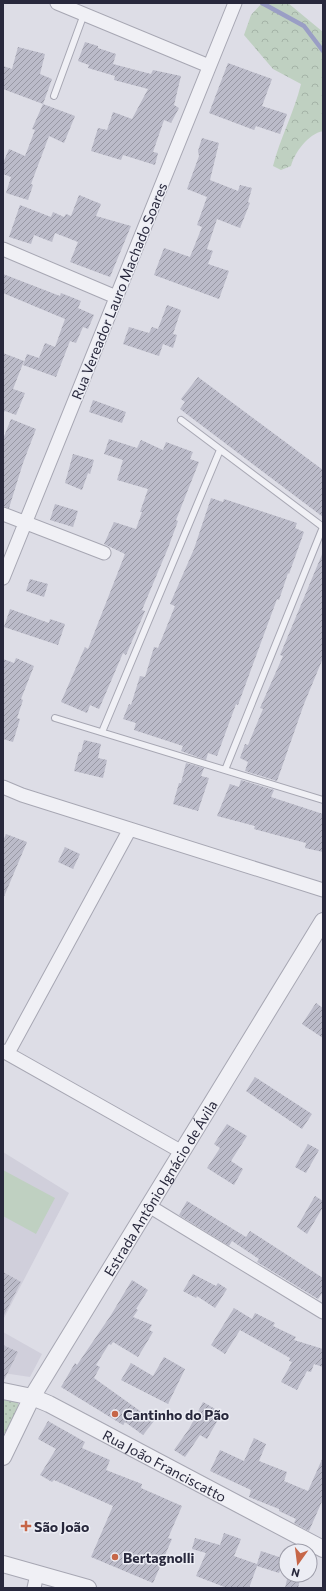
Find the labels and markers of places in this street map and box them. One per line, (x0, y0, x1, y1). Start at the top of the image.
place label: Cantinho do Pão (123, 1406, 229, 1423)
marker: Cantinho do Pão (110, 1409, 120, 1419)
place label: São João (34, 1518, 89, 1535)
marker: São João (21, 1521, 31, 1531)
place label: Bertagnolli (123, 1549, 194, 1566)
marker: Bertagnolli (110, 1552, 120, 1562)

